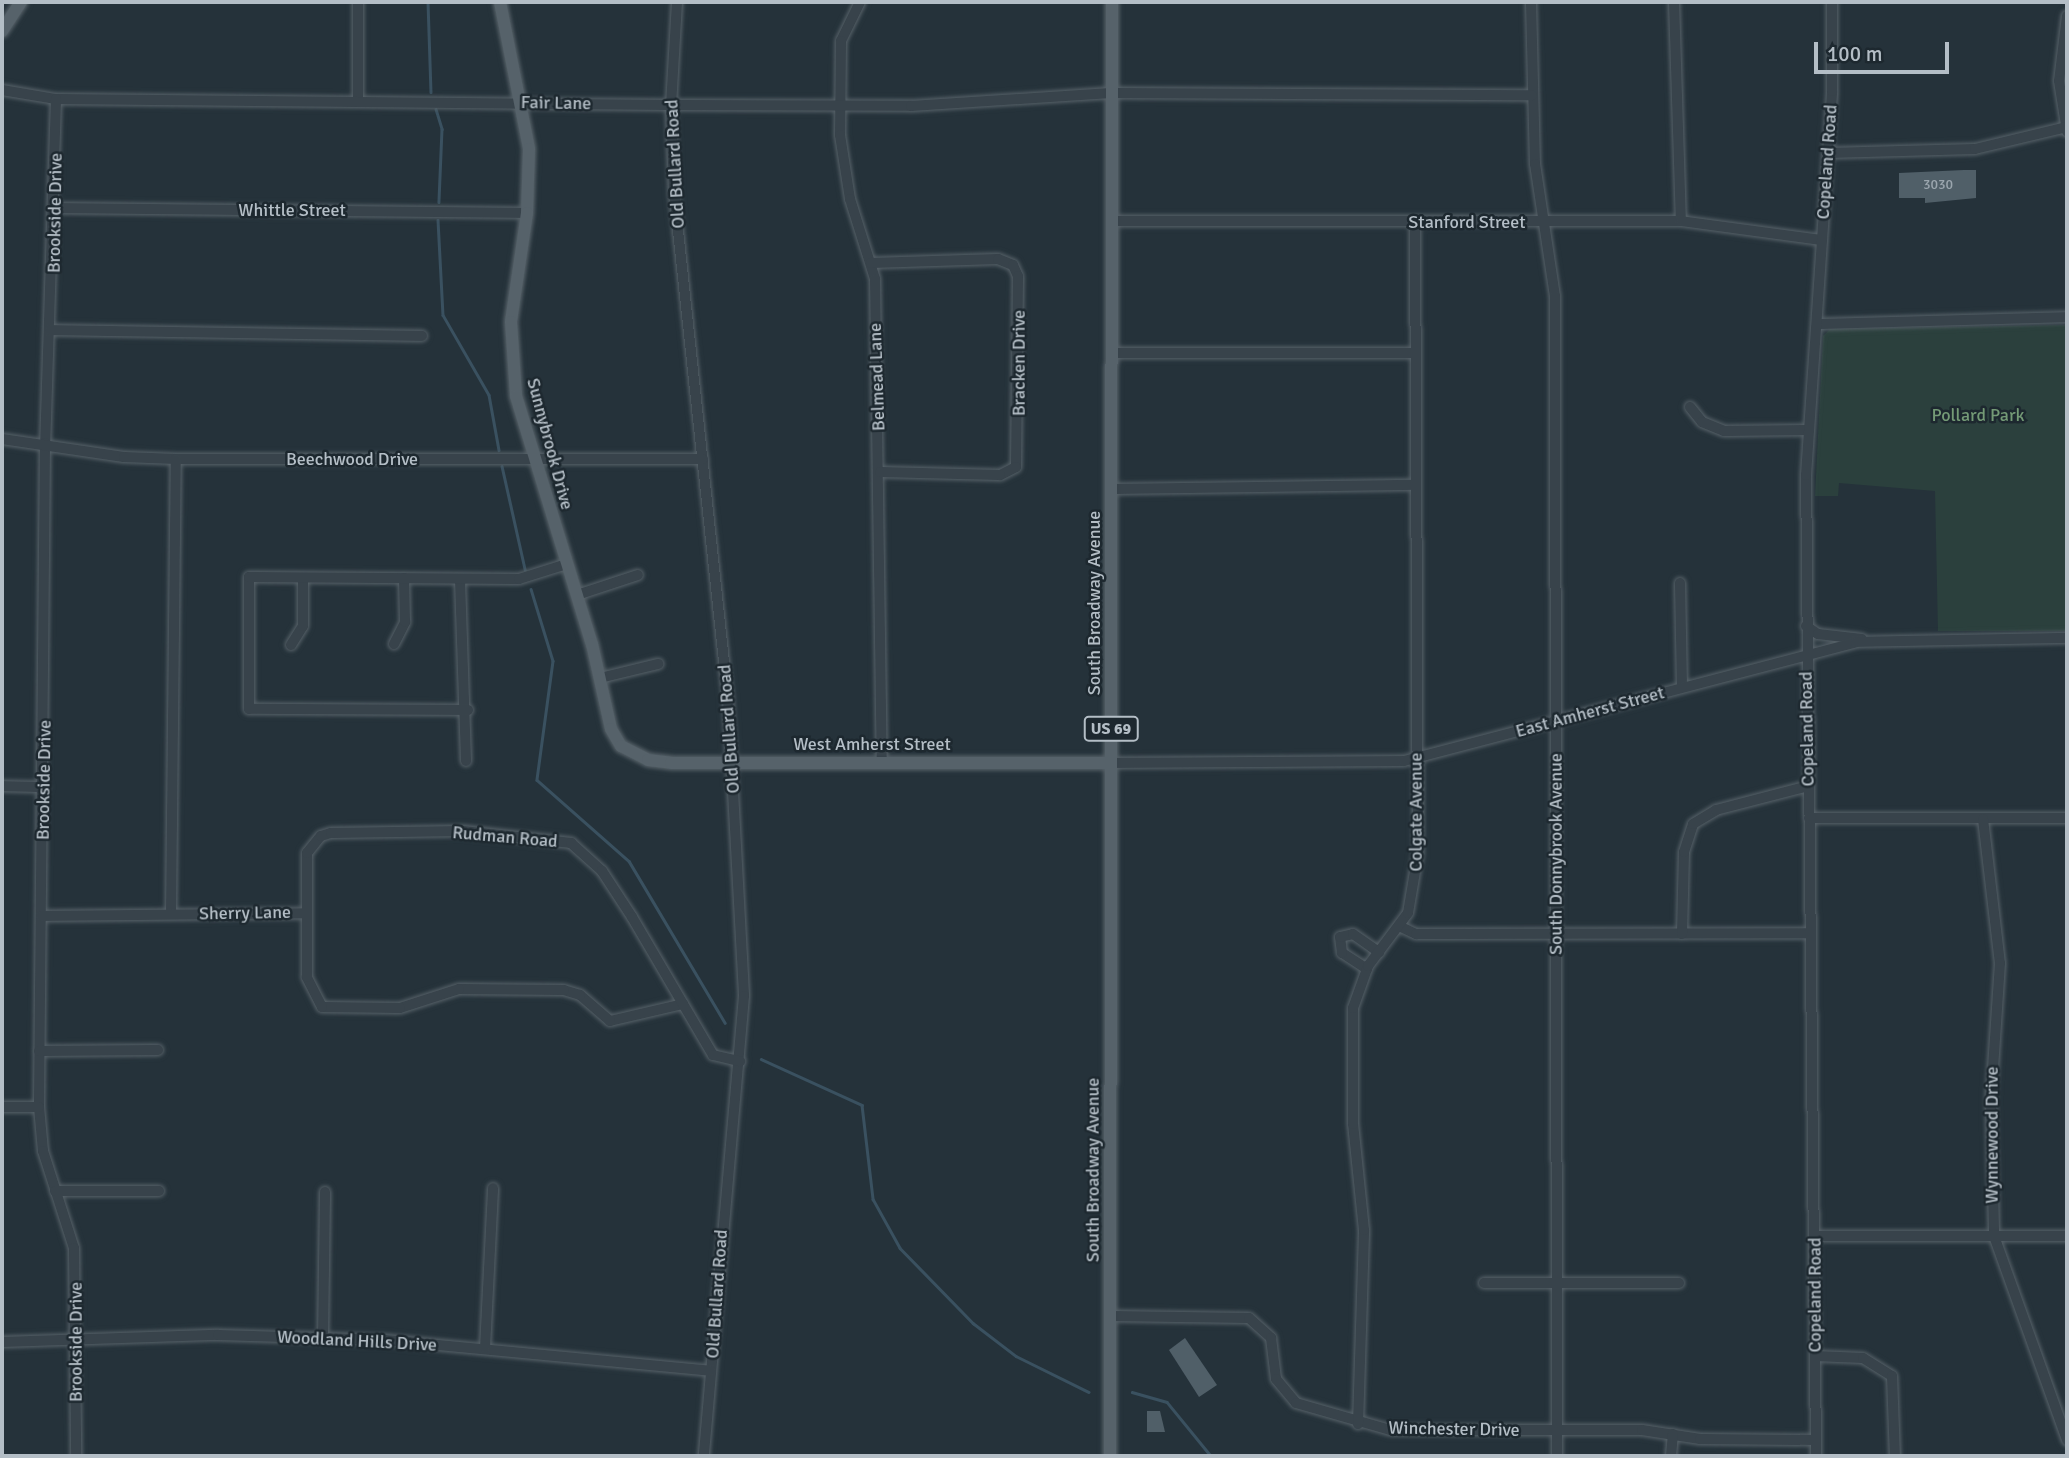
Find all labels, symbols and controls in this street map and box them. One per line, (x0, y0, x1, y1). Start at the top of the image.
scale bar (1817, 28, 1952, 72)
text: 100 m (1827, 41, 1882, 67)
street label: Fair Lane (521, 92, 591, 114)
street label: Old Bullard Road (661, 99, 689, 229)
street label: Copeland Road (1812, 104, 1842, 220)
street label: Brookside Drive (43, 153, 67, 273)
house number: 3030 (1923, 177, 1953, 193)
street label: Whittle Street (238, 199, 346, 221)
street label: Stanford Street (1408, 211, 1526, 233)
street label: Bracken Drive (1008, 310, 1030, 416)
street label: Belmead Lane (864, 323, 890, 431)
street label: Sunnybrook Drive (522, 376, 578, 512)
park label: Pollard Park (1931, 404, 2025, 426)
street label: Beechwood Drive (286, 448, 418, 470)
street label: South Broadway Avenue (1083, 511, 1105, 695)
street label: Old Bullard Road (714, 664, 744, 794)
street label: Copeland Road (1795, 671, 1819, 787)
street label: East Amherst Street (1513, 682, 1667, 742)
road number: US 69 (1083, 716, 1139, 742)
street label: Brookside Drive (32, 720, 56, 840)
street label: West Amherst Street (793, 733, 951, 755)
street label: Colgate Avenue (1405, 752, 1427, 872)
street label: South Donnybrook Avenue (1545, 753, 1567, 955)
street label: Rudman Road (451, 822, 559, 852)
street label: Sherry Lane (199, 901, 291, 925)
street label: Wynnewood Drive (1981, 1066, 2003, 1204)
street label: South Broadway Avenue (1082, 1078, 1104, 1262)
street label: Old Bullard Road (702, 1229, 732, 1359)
street label: Copeland Road (1804, 1238, 1826, 1352)
street label: Brookside Drive (65, 1282, 87, 1402)
street label: Woodland Hills Drive (276, 1326, 438, 1356)
street label: Winchester Drive (1388, 1417, 1520, 1441)

